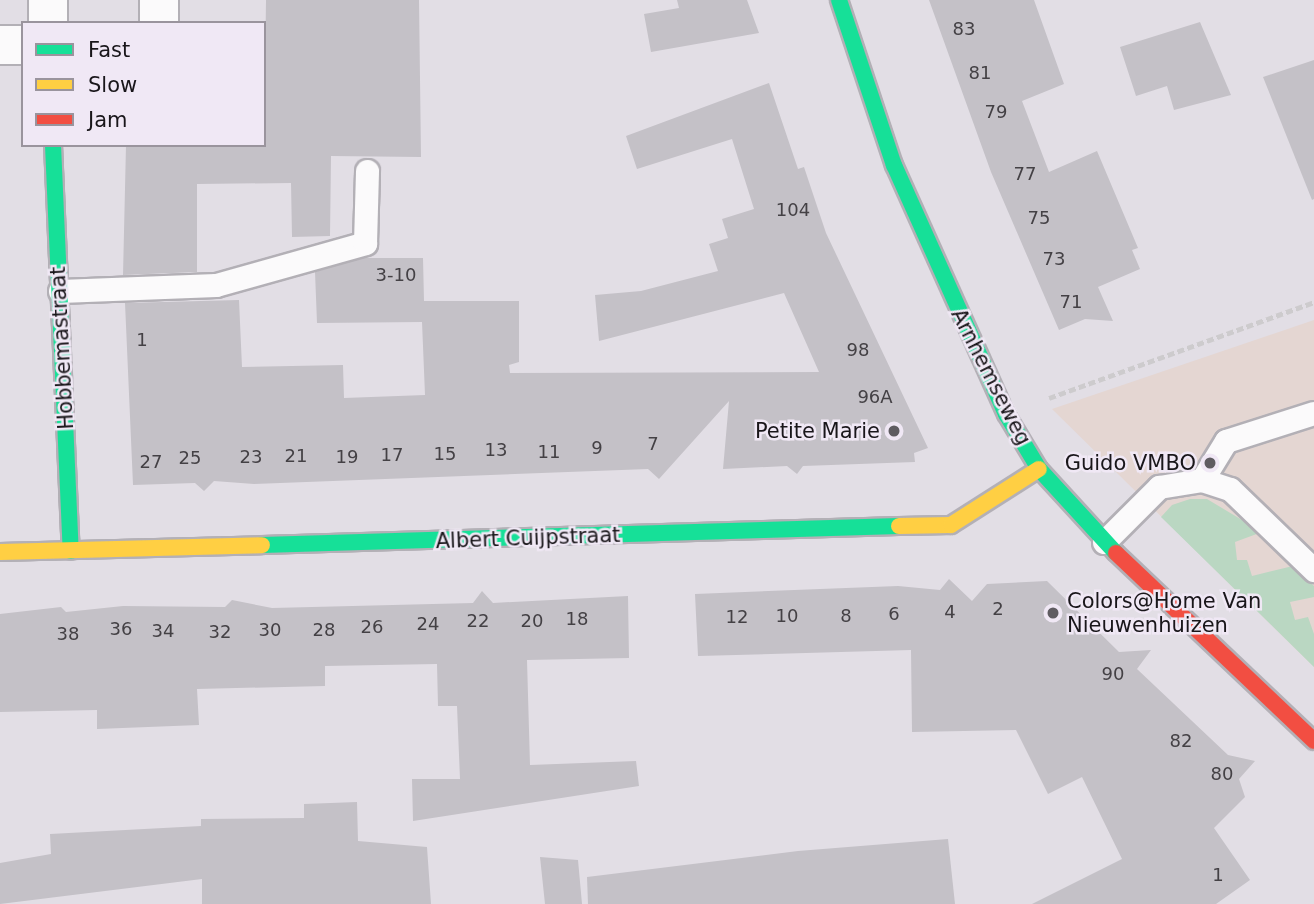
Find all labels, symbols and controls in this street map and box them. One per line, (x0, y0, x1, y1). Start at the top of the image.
house number: 83 (953, 18, 975, 40)
legend (21, 21, 266, 147)
text: Fast (88, 38, 130, 62)
house number: 81 (969, 62, 991, 84)
text: Slow (88, 73, 137, 97)
house number: 79 (985, 101, 1007, 123)
text: Jam (88, 108, 128, 132)
house number: 77 (1014, 163, 1036, 185)
house number: 104 (776, 199, 810, 221)
house number: 75 (1028, 207, 1050, 229)
house number: 73 (1043, 248, 1065, 270)
house number: 3-10 (376, 264, 416, 286)
street label: Hobbemastraat (45, 266, 79, 430)
house number: 71 (1060, 291, 1082, 313)
street label: Arnhemseweg (946, 304, 1036, 450)
house number: 1 (136, 329, 148, 351)
house number: 98 (847, 339, 869, 361)
house number: 96A (857, 386, 893, 408)
place label: Petite Marie (755, 418, 880, 444)
marker: Petite Marie (886, 423, 902, 439)
house number: 7 (647, 433, 659, 455)
house number: 9 (591, 437, 603, 459)
house number: 13 (485, 439, 507, 461)
house number: 11 (538, 441, 560, 463)
house number: 15 (434, 443, 456, 465)
house number: 17 (381, 444, 403, 466)
house number: 21 (285, 445, 307, 467)
house number: 23 (240, 446, 262, 468)
house number: 19 (336, 446, 358, 468)
house number: 25 (179, 447, 201, 469)
place label: Guido VMBO (1065, 450, 1196, 476)
house number: 27 (140, 451, 162, 473)
marker: Guido VMBO (1202, 455, 1218, 471)
street label: Albert Cuijpstraat (435, 522, 621, 554)
place label: Colors@Home Van Nieuwenhuizen (1067, 588, 1261, 638)
house number: 2 (992, 598, 1004, 620)
house number: 4 (944, 601, 956, 623)
house number: 6 (888, 603, 900, 625)
house number: 10 (776, 605, 798, 627)
house number: 8 (840, 605, 852, 627)
marker: Colors@Home Van Nieuwenhuizen (1045, 605, 1061, 621)
house number: 12 (726, 606, 748, 628)
house number: 18 (566, 608, 588, 630)
house number: 22 (467, 610, 489, 632)
house number: 20 (521, 610, 543, 632)
house number: 24 (417, 613, 439, 635)
house number: 26 (361, 616, 383, 638)
house number: 36 (110, 618, 132, 640)
house number: 30 (259, 619, 281, 641)
house number: 28 (313, 619, 335, 641)
house number: 34 (152, 620, 174, 642)
house number: 32 (209, 621, 231, 643)
house number: 38 (57, 623, 79, 645)
house number: 90 (1102, 663, 1124, 685)
house number: 82 (1170, 730, 1192, 752)
house number: 80 (1211, 763, 1233, 785)
house number: 1 (1212, 864, 1224, 886)

